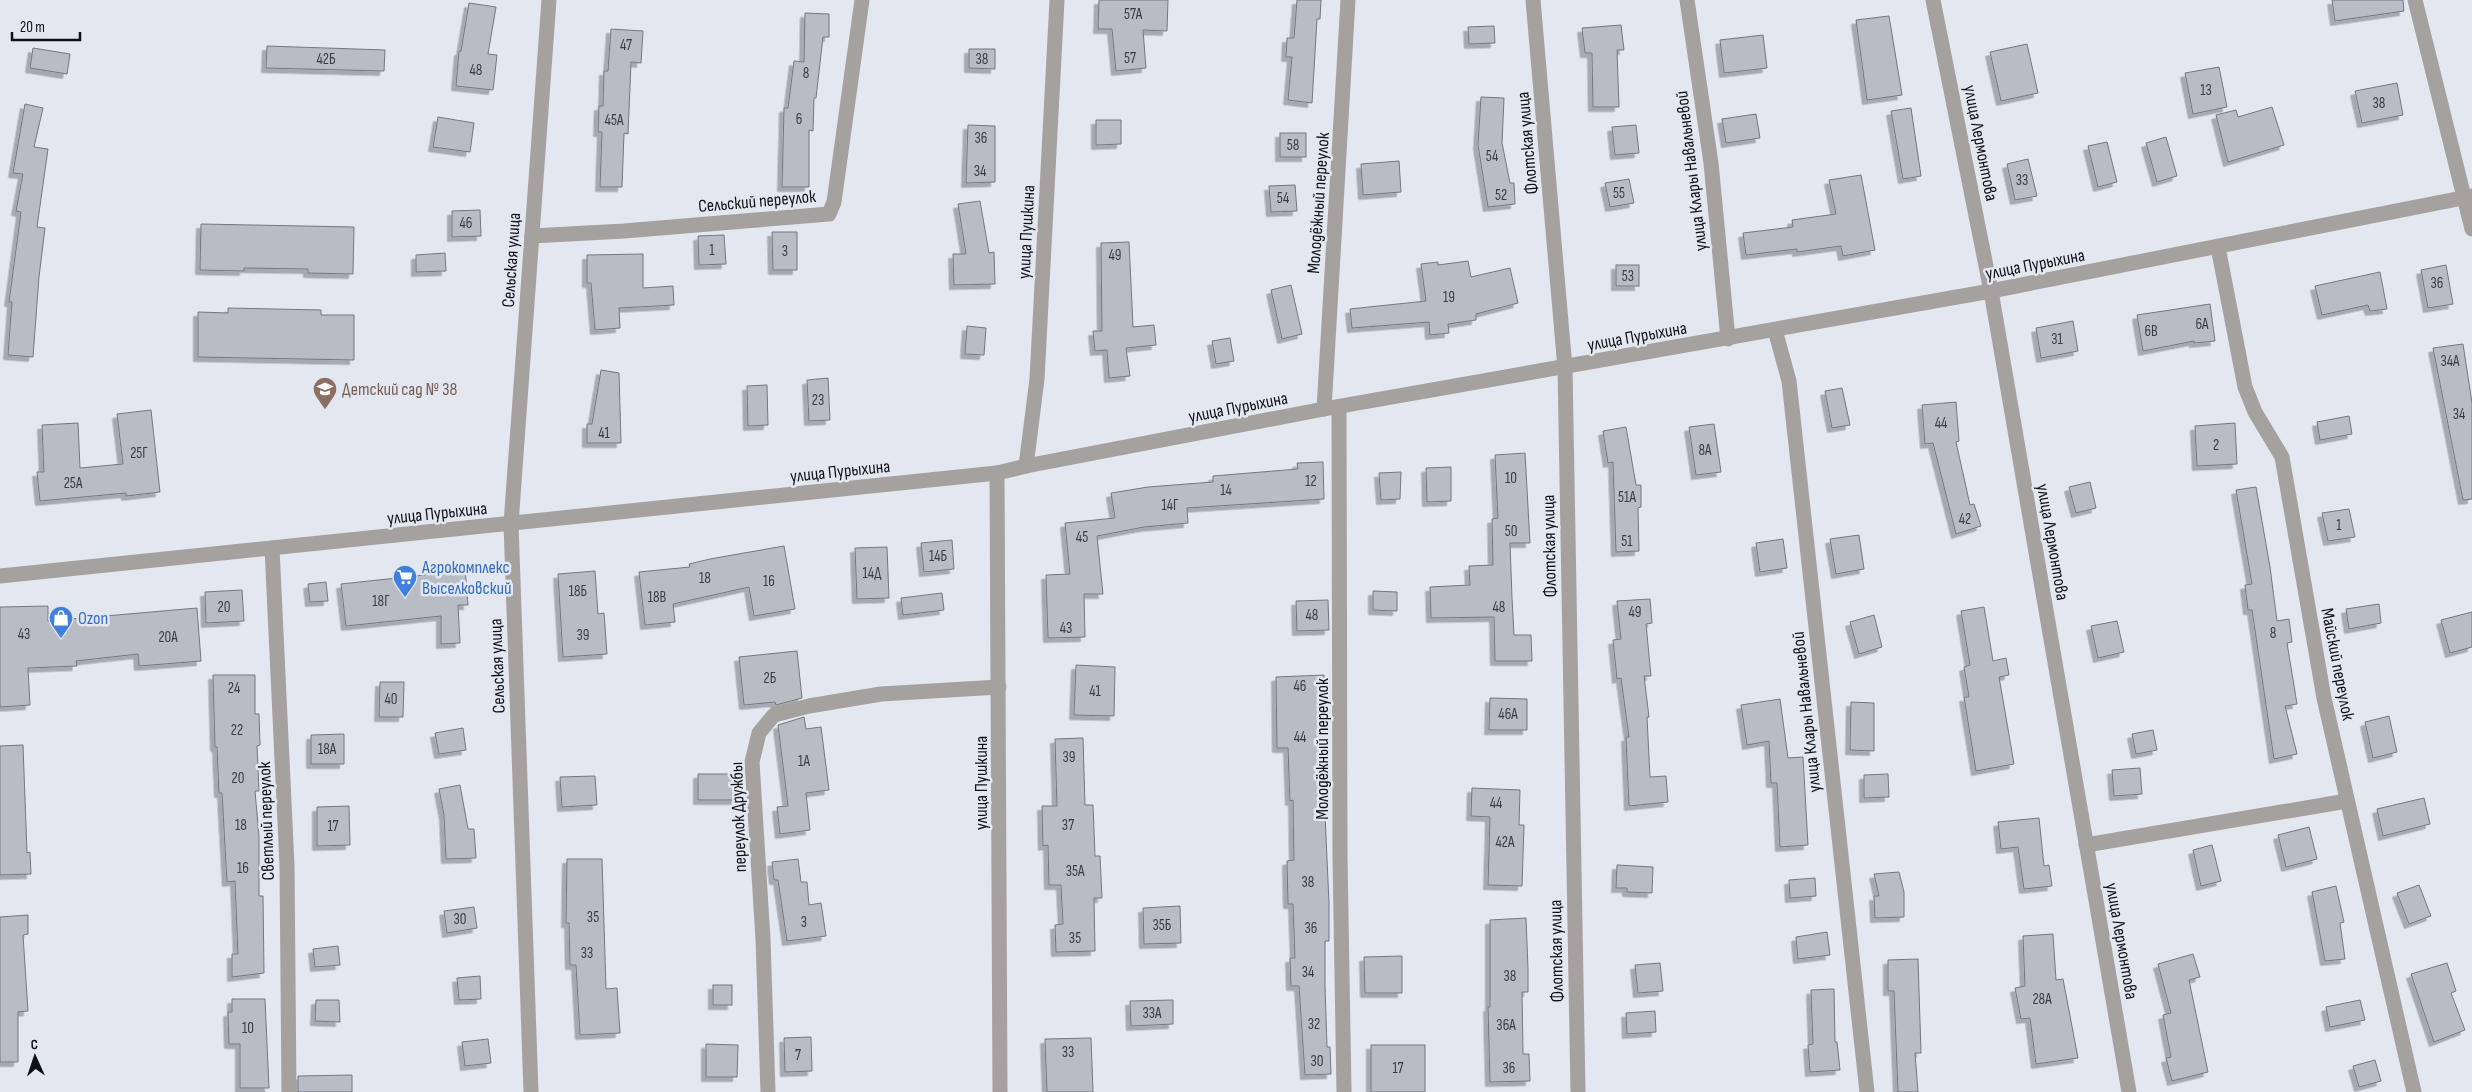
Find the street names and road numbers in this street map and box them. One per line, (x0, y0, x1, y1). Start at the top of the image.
street label: улица Лермонтова (1959, 83, 2002, 203)
street label: улица Клары Навальневой (1671, 90, 1712, 252)
street label: Флотская улица (1513, 91, 1542, 195)
street label: Молодёжный переулок (1303, 131, 1334, 274)
street label: улица Пушкина (1014, 184, 1039, 280)
street label: Сельский переулок (697, 186, 817, 217)
street label: Сельская улица (498, 212, 525, 308)
street label: улица Пурыхина (1984, 245, 2086, 284)
street label: улица Пурыхина (1586, 317, 1688, 356)
street label: улица Пурыхина (1187, 388, 1289, 427)
street label: улица Пурыхина (789, 456, 891, 487)
street label: улица Лермонтова (2032, 482, 2073, 602)
street label: Флотская улица (1538, 494, 1561, 598)
street label: улица Пурыхина (386, 498, 488, 529)
street label: Майский переулок (2316, 606, 2359, 722)
street label: Сельская улица (485, 618, 510, 714)
street label: улица Клары Навальневой (1788, 631, 1825, 793)
street label: Молодёжный переулок (1312, 678, 1333, 820)
street label: улица Пушкина (971, 736, 992, 830)
street label: Светлый переулок (254, 761, 279, 881)
street label: переулок Дружбы (726, 761, 751, 872)
street label: улица Лермонтова (2101, 881, 2142, 1001)
street label: Флотская улица (1545, 899, 1568, 1003)

